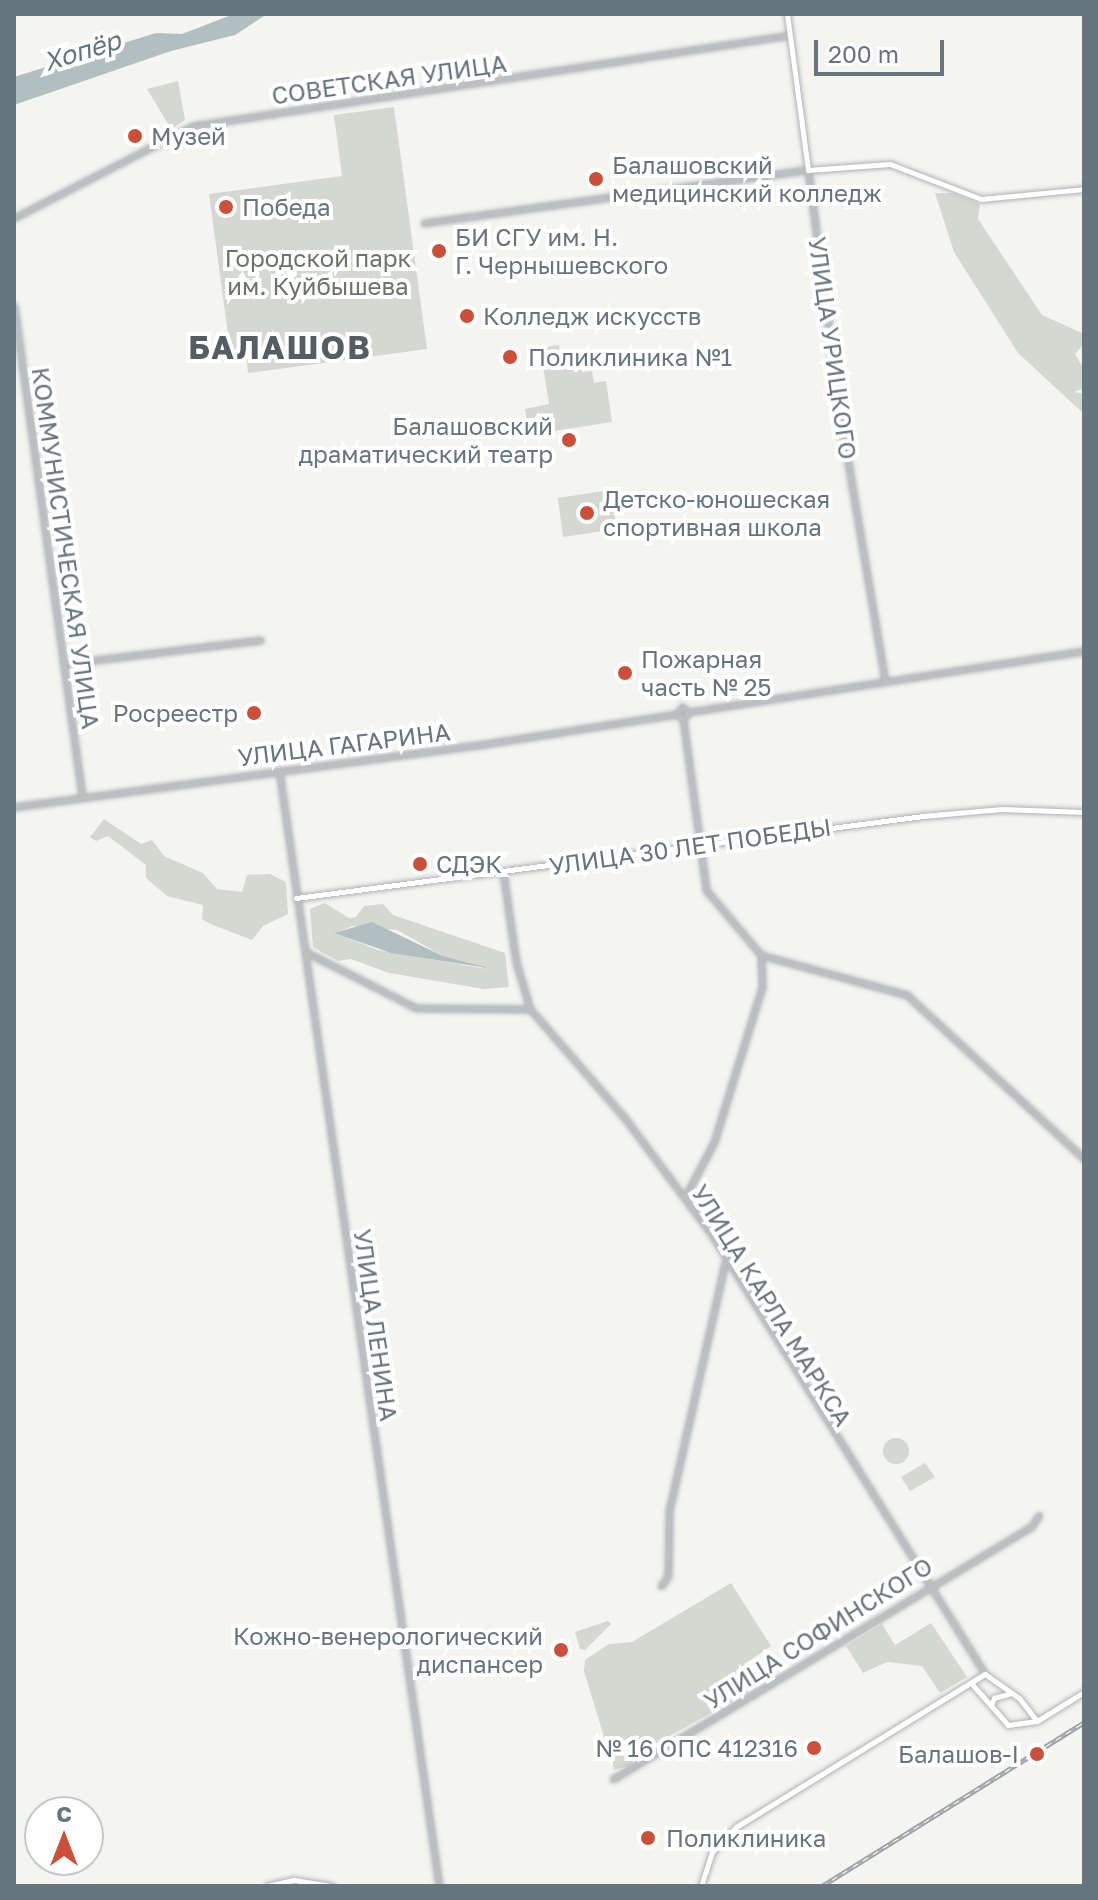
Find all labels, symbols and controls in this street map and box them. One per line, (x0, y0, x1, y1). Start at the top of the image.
scale bar (818, 24, 948, 74)
water label: Хопёр (40, 25, 124, 77)
text: 200 m (828, 39, 899, 68)
street label: СОВЕТСКАЯ УЛИЦА (270, 48, 508, 110)
place label: Музей (151, 122, 226, 150)
marker: Музей (126, 127, 144, 145)
place label: Балашовский медицинский колледж (612, 151, 882, 207)
marker: Балашовский медицинский колледж (587, 170, 605, 188)
place label: Победа (242, 193, 331, 221)
marker: Победа (217, 198, 235, 216)
place label: БИ СГУ им. Н. Г. Чернышевского (455, 223, 668, 279)
street label: УЛИЦА УРИЦКОГО (803, 235, 863, 461)
marker: БИ СГУ им. Н. Г. Чернышевского (430, 242, 448, 260)
park label: Городской парк им. Куйбышева (225, 244, 411, 300)
place label: Колледж искусств (483, 302, 701, 330)
marker: Колледж искусств (458, 307, 476, 325)
district label: БАЛАШОВ (188, 328, 372, 366)
place label: Поликлиника №1 (528, 343, 732, 371)
marker: Поликлиника №1 (499, 346, 521, 368)
street label: КОММУНИСТИЧЕСКАЯ УЛИЦА (26, 365, 106, 731)
place label: Балашовский драматический театр (298, 412, 553, 468)
marker: Балашовский драматический театр (560, 431, 578, 449)
place label: Детско-юношеская спортивная школа (603, 485, 830, 541)
marker: Детско-юношеская спортивная школа (578, 504, 596, 522)
place label: Пожарная часть № 25 (641, 645, 771, 701)
marker: Пожарная часть № 25 (616, 664, 634, 682)
place label: Росреестр (113, 699, 238, 727)
marker: Росреестр (245, 704, 263, 722)
street label: УЛИЦА ГАГАРИНА (236, 717, 452, 771)
street label: УЛИЦА 30 ЛЕТ ПОБЕДЫ (547, 812, 833, 880)
place label: СДЭК (436, 850, 502, 878)
marker: СДЭК (411, 855, 429, 873)
street label: УЛИЦА КАРЛА МАРКСА (686, 1179, 858, 1431)
street label: УЛИЦА ЛЕНИНА (348, 1227, 404, 1423)
street label: УЛИЦА СОФИНСКОГО (699, 1551, 937, 1715)
place label: Кожно-венерологический диспансер (233, 1622, 543, 1678)
marker: Кожно-венерологический диспансер (550, 1639, 572, 1661)
place label: № 16 ОПС 412316 (595, 1734, 798, 1762)
marker: № 16 ОПС 412316 (805, 1739, 823, 1757)
place label: Балашов-I (898, 1740, 1019, 1768)
marker: Балашов-I (1026, 1743, 1048, 1765)
north arrow (24, 1796, 104, 1876)
text: С (56, 1800, 72, 1827)
place label: Поликлиника (666, 1824, 826, 1852)
marker: Поликлиника (637, 1827, 659, 1849)

